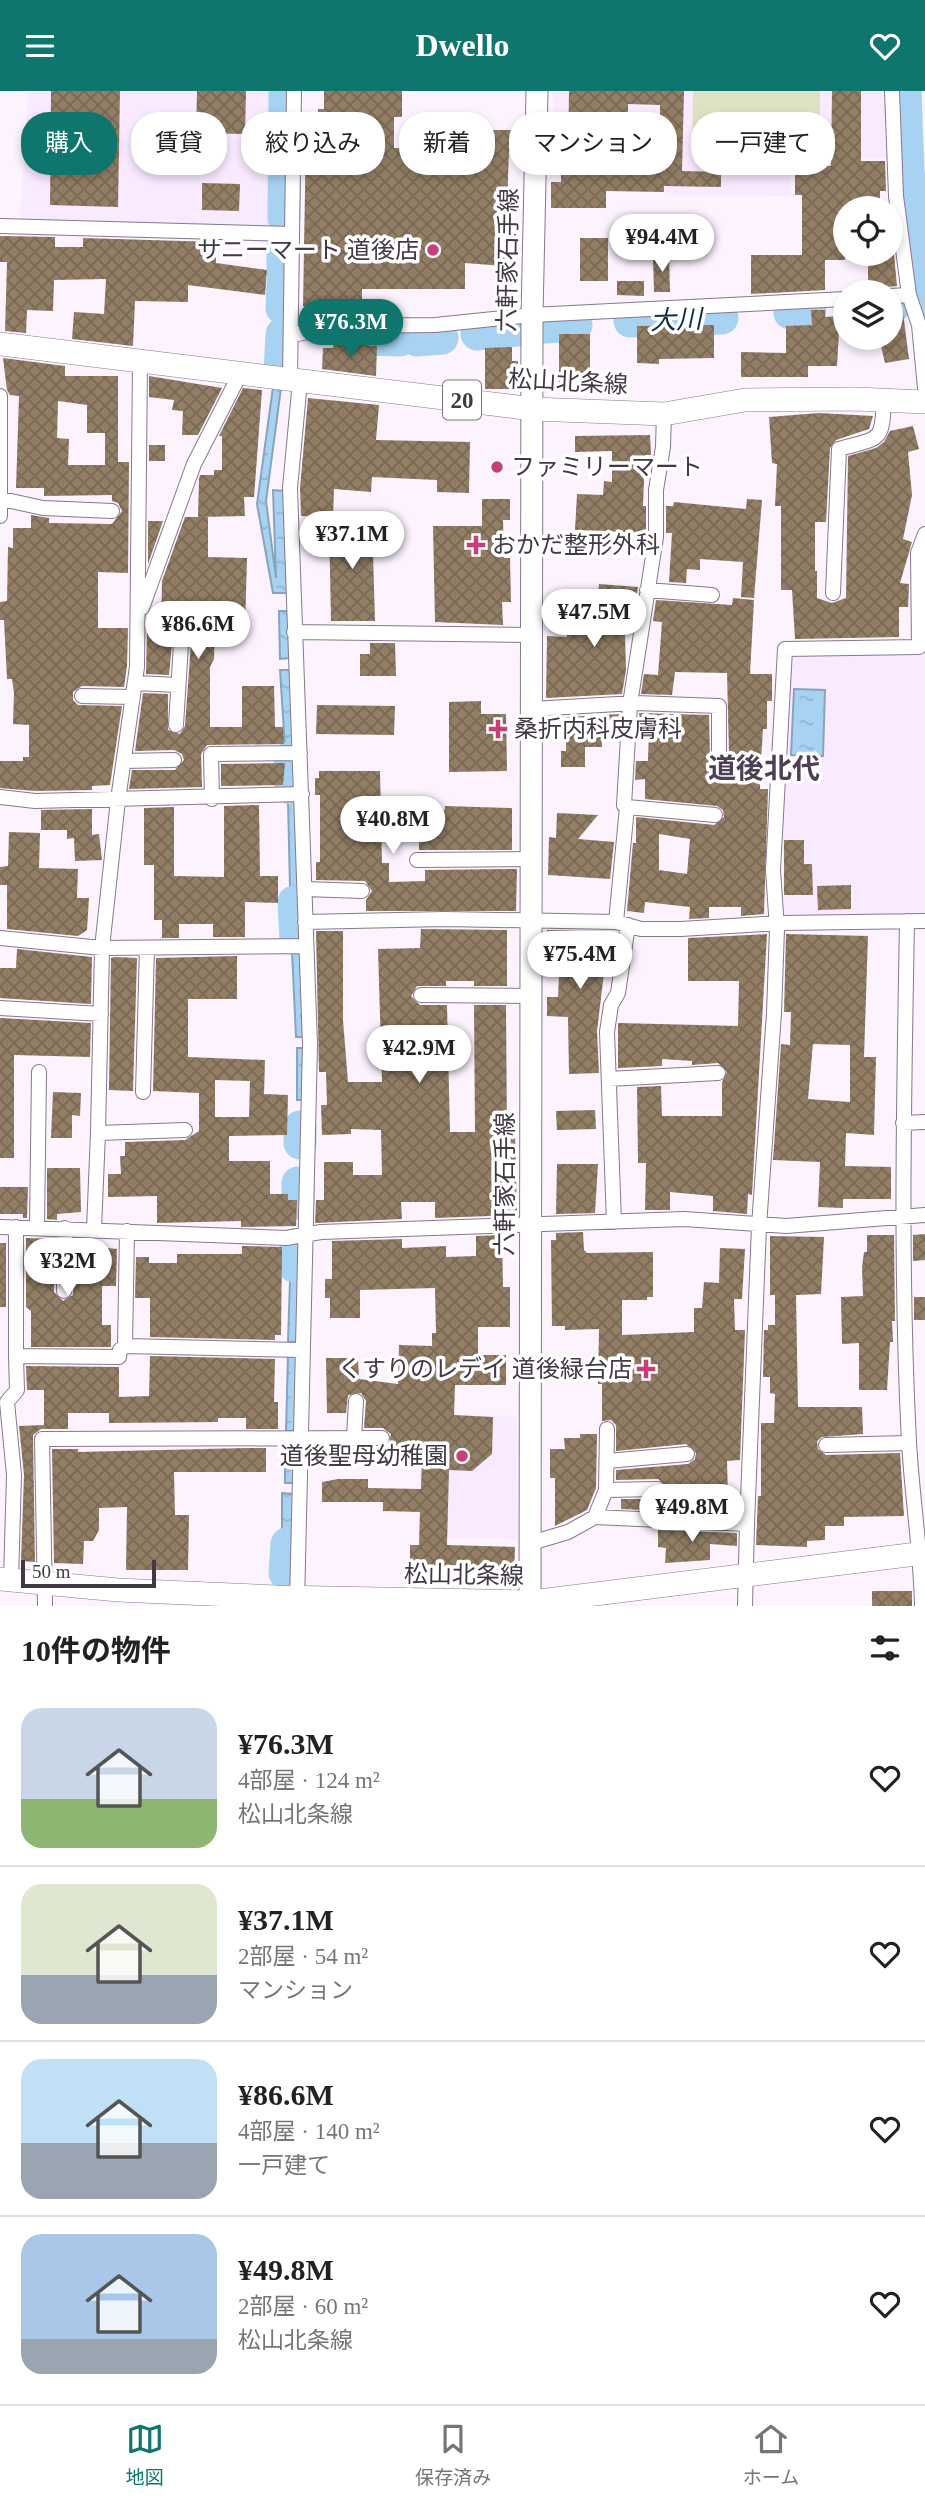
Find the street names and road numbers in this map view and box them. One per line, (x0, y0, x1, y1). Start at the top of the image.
street label: 六軒家石手線 (494, 188, 522, 332)
street label: 松山北条線 (507, 366, 629, 398)
road number: 20 (443, 381, 481, 419)
street label: 六軒家石手線 (492, 1112, 518, 1256)
street label: 松山北条線 (404, 1561, 524, 1589)

